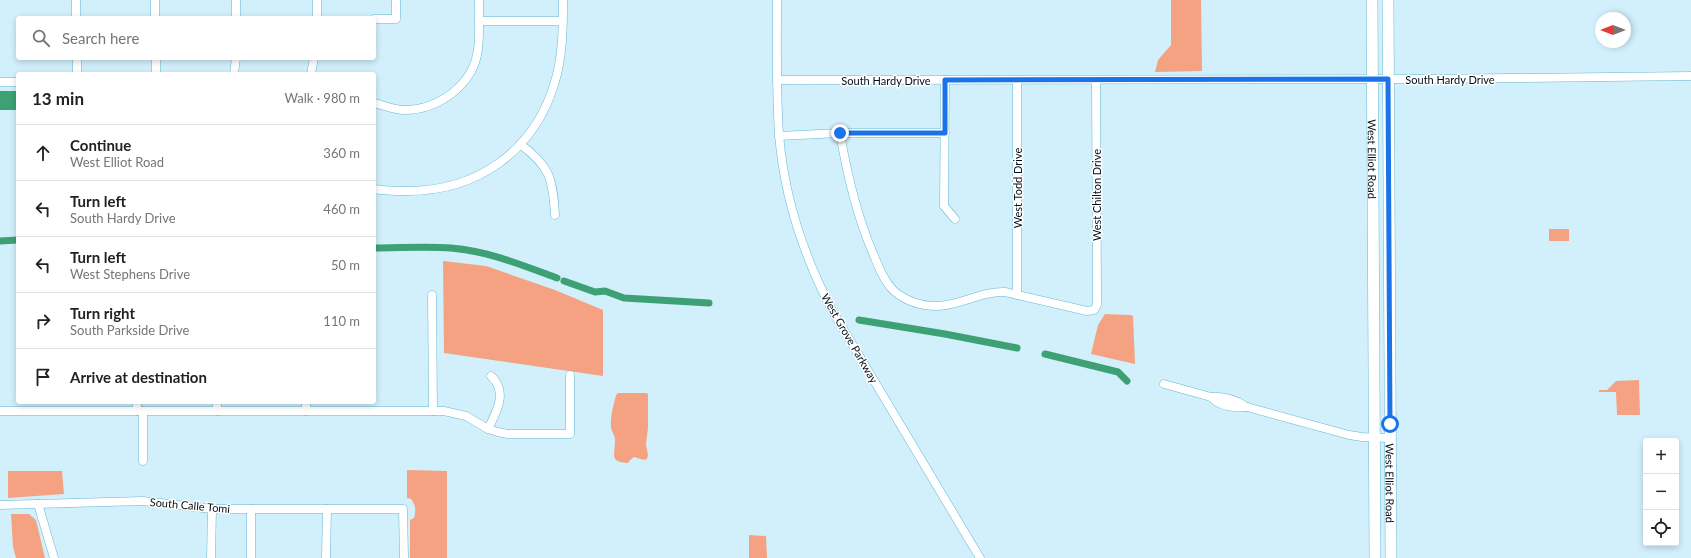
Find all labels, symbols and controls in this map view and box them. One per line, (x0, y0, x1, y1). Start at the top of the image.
north arrow (1595, 12, 1631, 48)
search box (16, 16, 376, 60)
icon: search (30, 27, 52, 49)
text: Search here (62, 29, 139, 47)
street label: South Hardy Drive (1405, 73, 1495, 86)
street label: South Hardy Drive (841, 74, 931, 87)
text: 13 min (32, 88, 84, 109)
text: Walk · 980 m (284, 90, 360, 106)
street label: West Elliot Road (1366, 119, 1380, 199)
route end (831, 124, 849, 142)
text: Continue (70, 136, 131, 154)
icon: ahead (32, 142, 54, 164)
text: 360 m (323, 145, 360, 161)
street label: West Todd Drive (1011, 148, 1024, 228)
street label: West Chilton Drive (1090, 149, 1103, 241)
text: West Elliot Road (70, 154, 164, 170)
text: Turn left (70, 192, 126, 210)
icon: left (32, 198, 54, 220)
text: 460 m (323, 201, 360, 217)
text: South Hardy Drive (70, 210, 176, 226)
text: Turn left (70, 248, 126, 266)
icon: left (32, 254, 54, 276)
text: 50 m (331, 257, 360, 273)
text: West Stephens Drive (70, 266, 190, 282)
street label: West Grove Parkway (819, 291, 881, 385)
text: Turn right (70, 304, 135, 322)
icon: right (32, 310, 54, 332)
text: 110 m (323, 313, 360, 329)
text: South Parkside Drive (70, 322, 189, 338)
icon: arrive (32, 366, 54, 388)
text: Arrive at destination (70, 368, 207, 386)
route start (1381, 415, 1399, 433)
map controls (1643, 438, 1679, 546)
button: + (1643, 438, 1679, 474)
street label: West Elliot Road (1384, 443, 1397, 523)
button: − (1643, 474, 1679, 510)
street label: South Calle Tomi (149, 495, 231, 515)
button: locate (1643, 510, 1679, 546)

